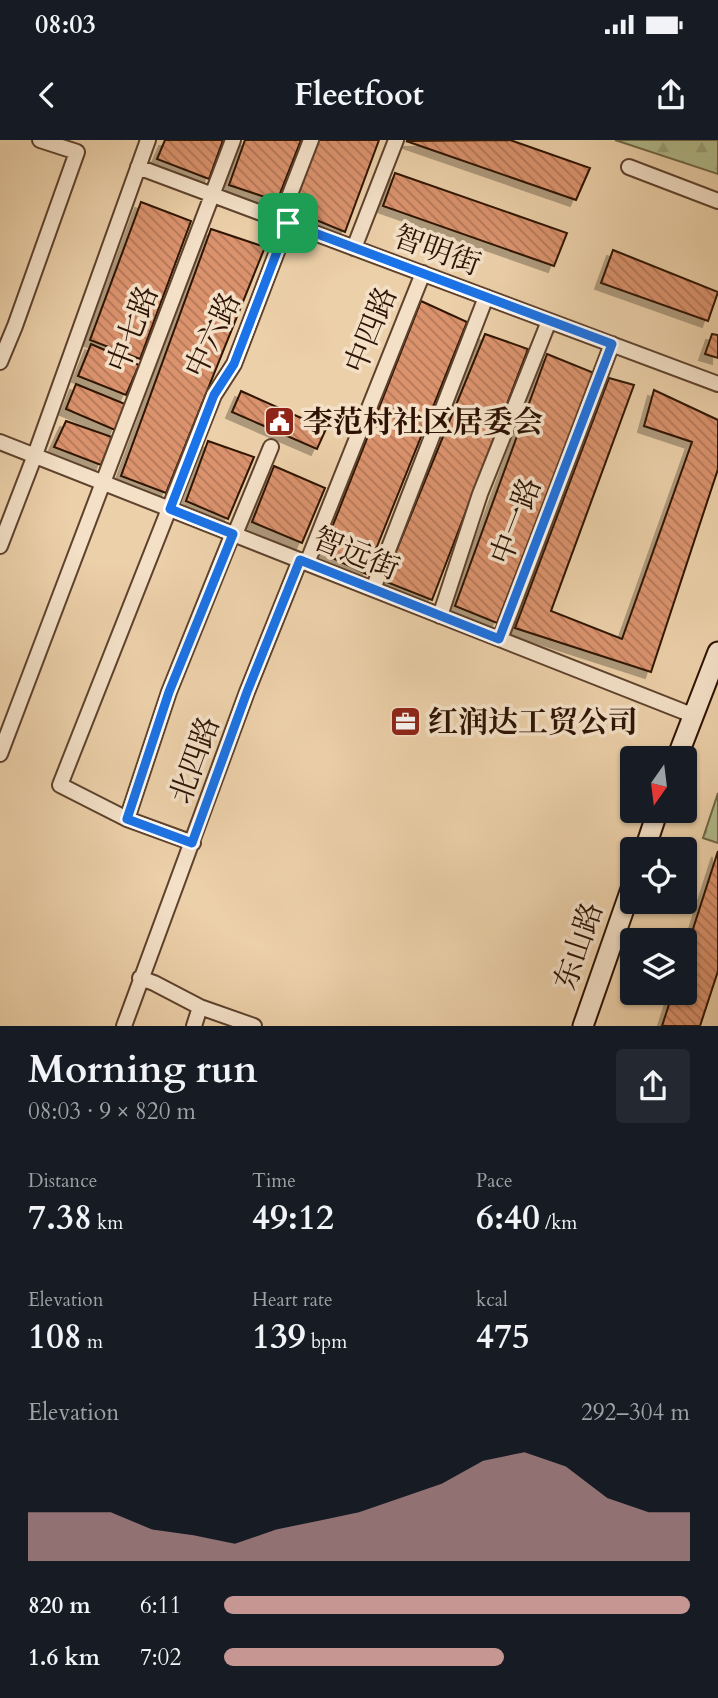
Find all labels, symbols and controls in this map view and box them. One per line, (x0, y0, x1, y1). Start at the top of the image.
text: 08:03 (35, 7, 96, 42)
text: Fleetfoot (294, 73, 424, 117)
icon: back (28, 76, 66, 114)
icon: share (652, 76, 690, 114)
pin (258, 193, 318, 253)
icon: arrive (269, 204, 307, 242)
street label: 智明街 (388, 216, 486, 286)
street label: 中七路 (98, 280, 168, 378)
street label: 中四路 (335, 281, 407, 379)
street label: 中六路 (175, 286, 251, 384)
place label: 李范村社区居委会 (303, 402, 543, 443)
public building icon: 李范村社区居委会 (263, 405, 297, 439)
street label: 中一路 (481, 472, 551, 570)
street label: 智远街 (307, 518, 405, 590)
place label: 红润达工贸公司 (428, 702, 638, 743)
office icon: 红润达工贸公司 (388, 705, 422, 739)
street label: 北四路 (160, 711, 230, 809)
north arrow (620, 746, 696, 822)
map controls (620, 746, 697, 1005)
button: locate (620, 837, 697, 914)
street label: 东山路 (545, 897, 613, 995)
button: layers (620, 928, 697, 1005)
text: Morning run (28, 1044, 258, 1096)
button: share (616, 1049, 690, 1123)
text: 08:03 · 9 × 820 m (28, 1096, 196, 1127)
text: Distance (28, 1168, 97, 1194)
text: Time (252, 1168, 296, 1194)
text: Pace (476, 1168, 513, 1194)
text: 7.38 (28, 1194, 92, 1242)
text: 49:12 (252, 1194, 334, 1242)
text: 6:40 (476, 1194, 540, 1242)
text: km (92, 1210, 123, 1236)
text: /km (540, 1210, 577, 1236)
text: Elevation (28, 1287, 103, 1313)
text: Heart rate (252, 1287, 333, 1313)
text: kcal (476, 1287, 508, 1313)
text: 108 (28, 1313, 82, 1361)
text: 139 (252, 1313, 306, 1361)
text: 475 (476, 1313, 530, 1361)
text: m (82, 1329, 103, 1355)
text: bpm (306, 1329, 347, 1355)
text: Elevation (28, 1397, 119, 1428)
text: 292–304 m (581, 1397, 690, 1428)
text: 820 m (28, 1590, 91, 1621)
text: 6:11 (140, 1590, 181, 1621)
text: 1.6 km (28, 1642, 100, 1673)
text: 7:02 (140, 1642, 181, 1673)

